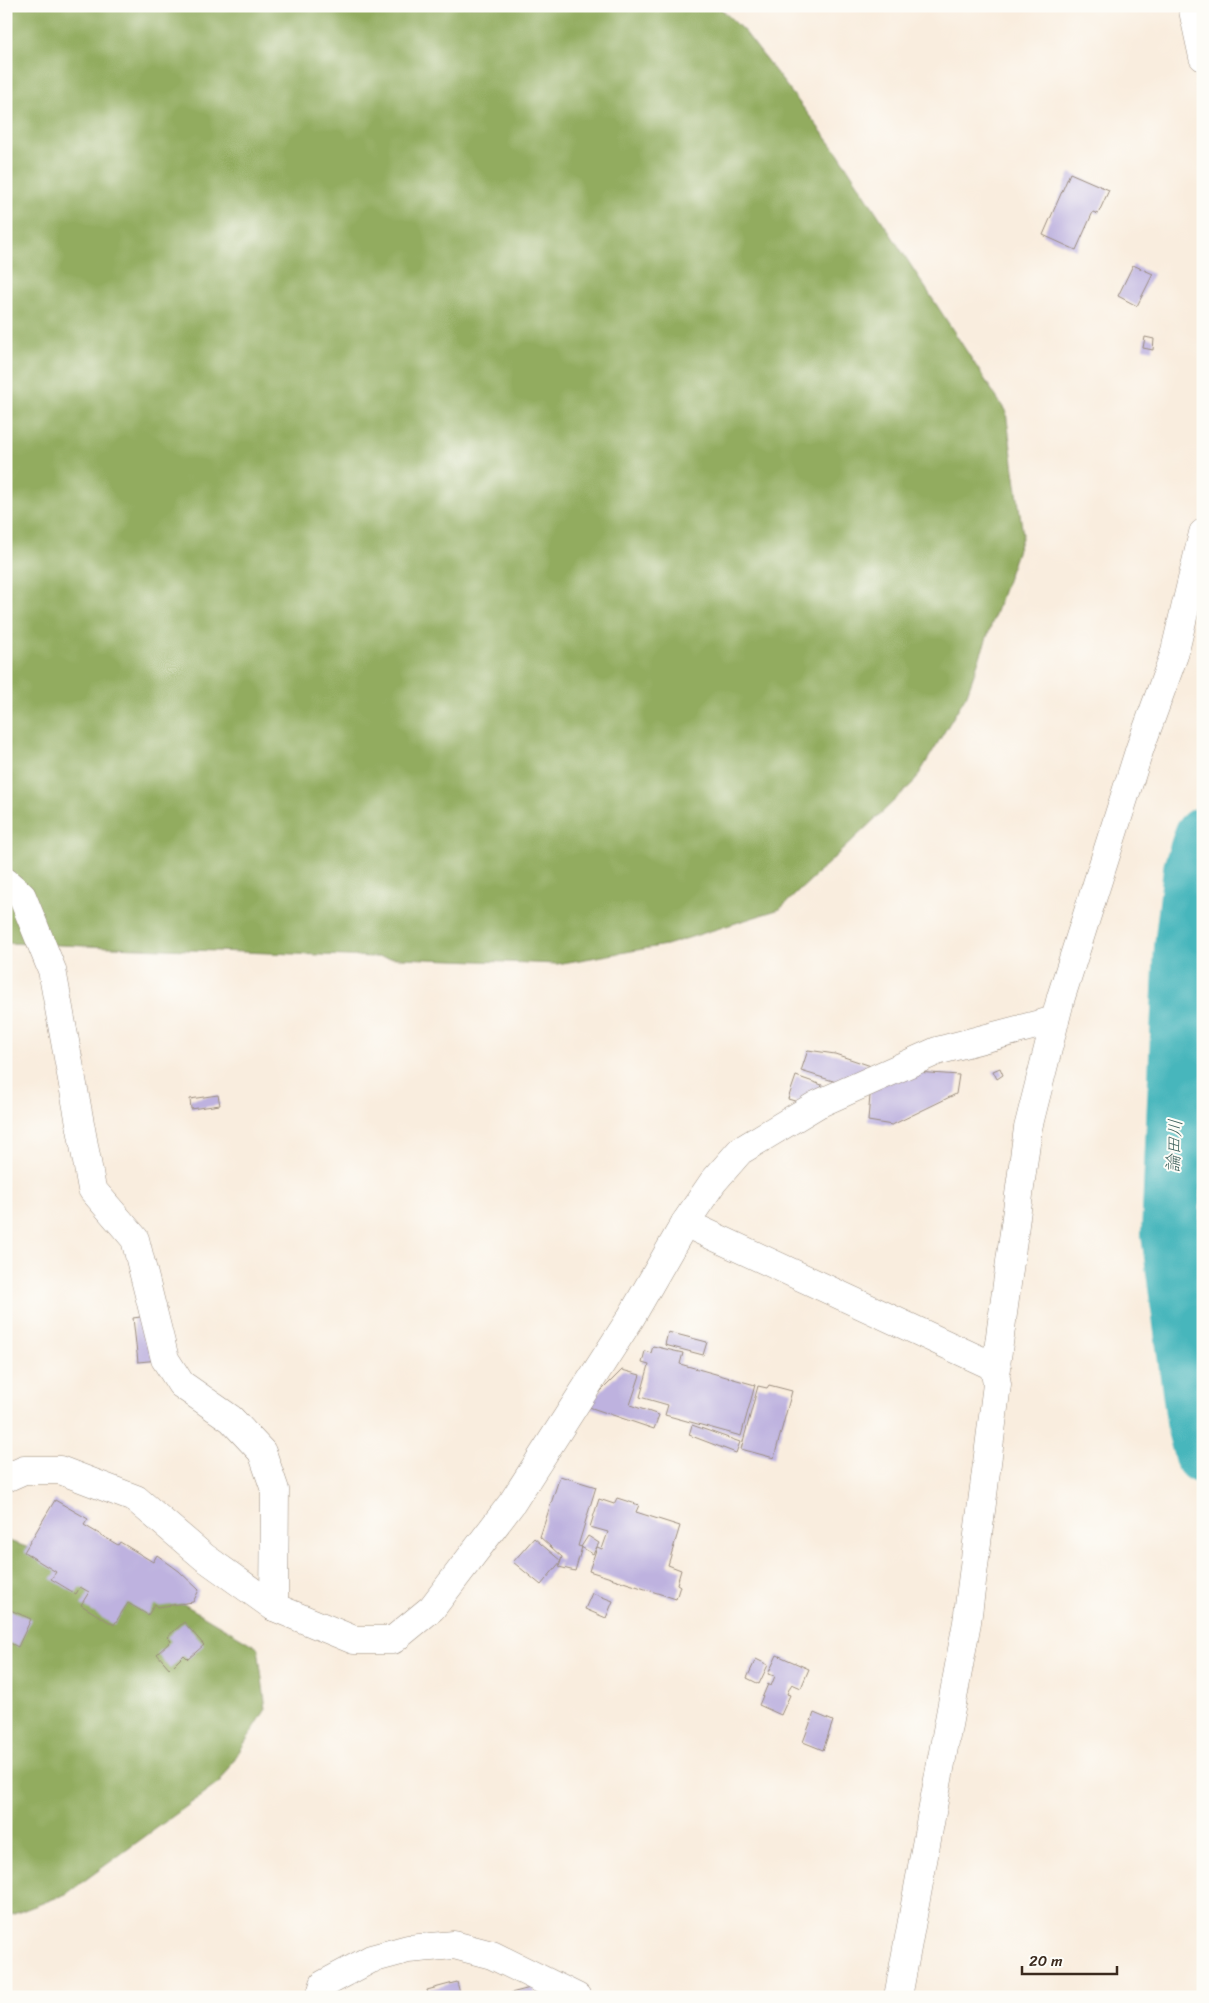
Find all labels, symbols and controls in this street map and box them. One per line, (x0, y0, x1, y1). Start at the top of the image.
water label: 論田川 (1157, 1118, 1191, 1174)
scale bar (1022, 1943, 1116, 1975)
text: 20 m (1029, 1948, 1063, 1974)

